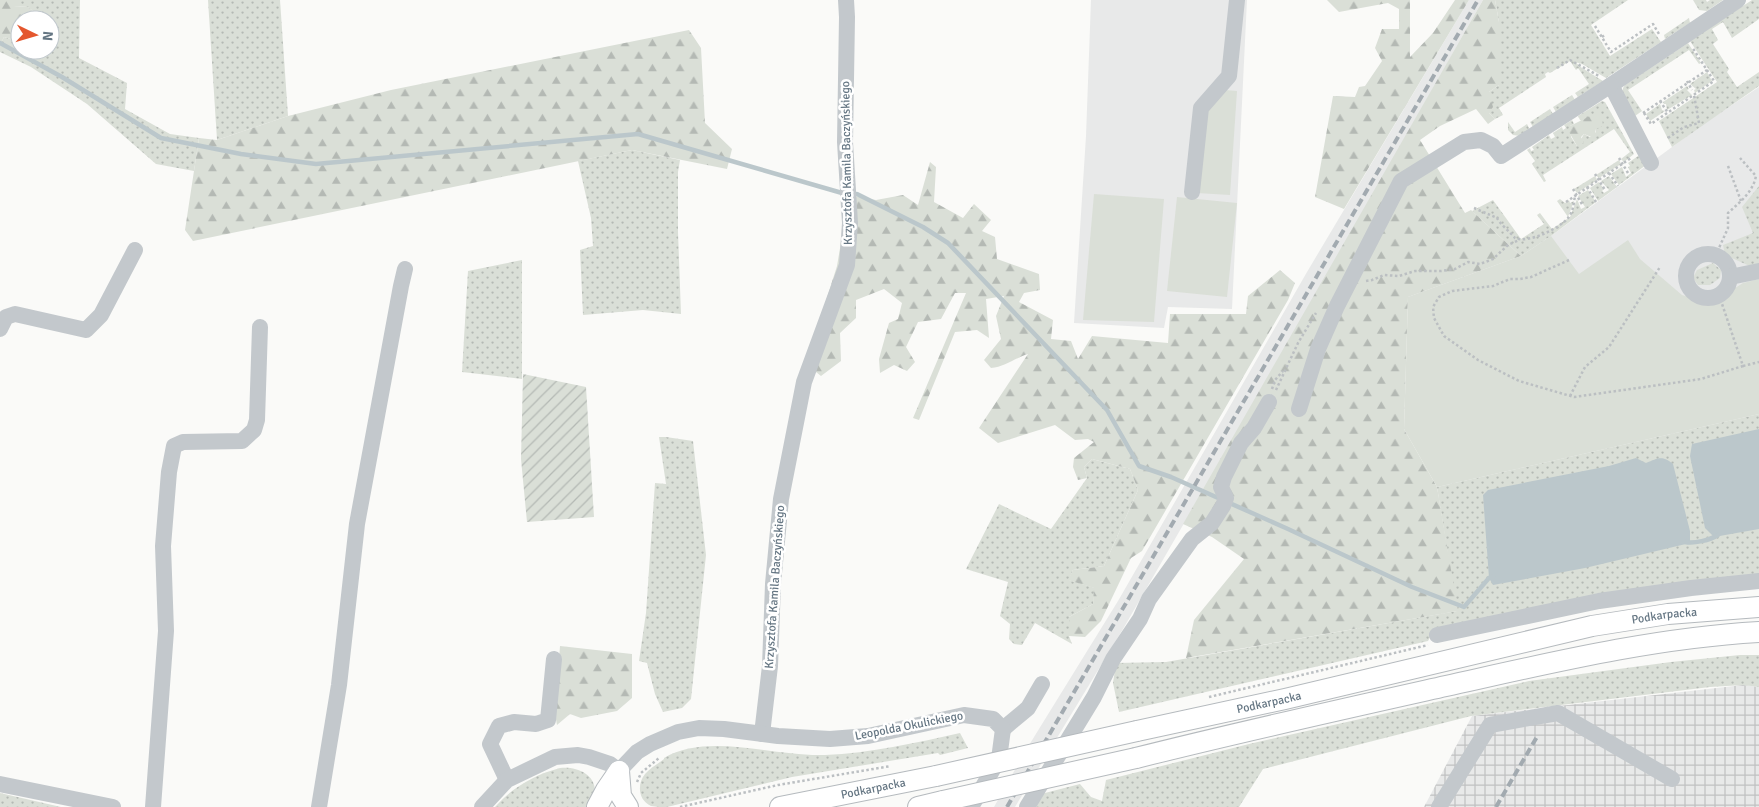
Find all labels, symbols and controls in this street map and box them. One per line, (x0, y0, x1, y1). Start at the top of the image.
north arrow (10, 10, 60, 60)
text: N (39, 30, 56, 42)
street label: Krzysztofa Kamila Baczyńskiego (838, 81, 856, 245)
street label: Krzysztofa Kamila Baczyńskiego (762, 505, 788, 669)
street label: Podkarpacka (1630, 604, 1698, 627)
street label: Podkarpacka (1235, 688, 1303, 717)
street label: Leopolda Okulickiego (854, 708, 964, 744)
street label: Podkarpacka (839, 775, 907, 802)

